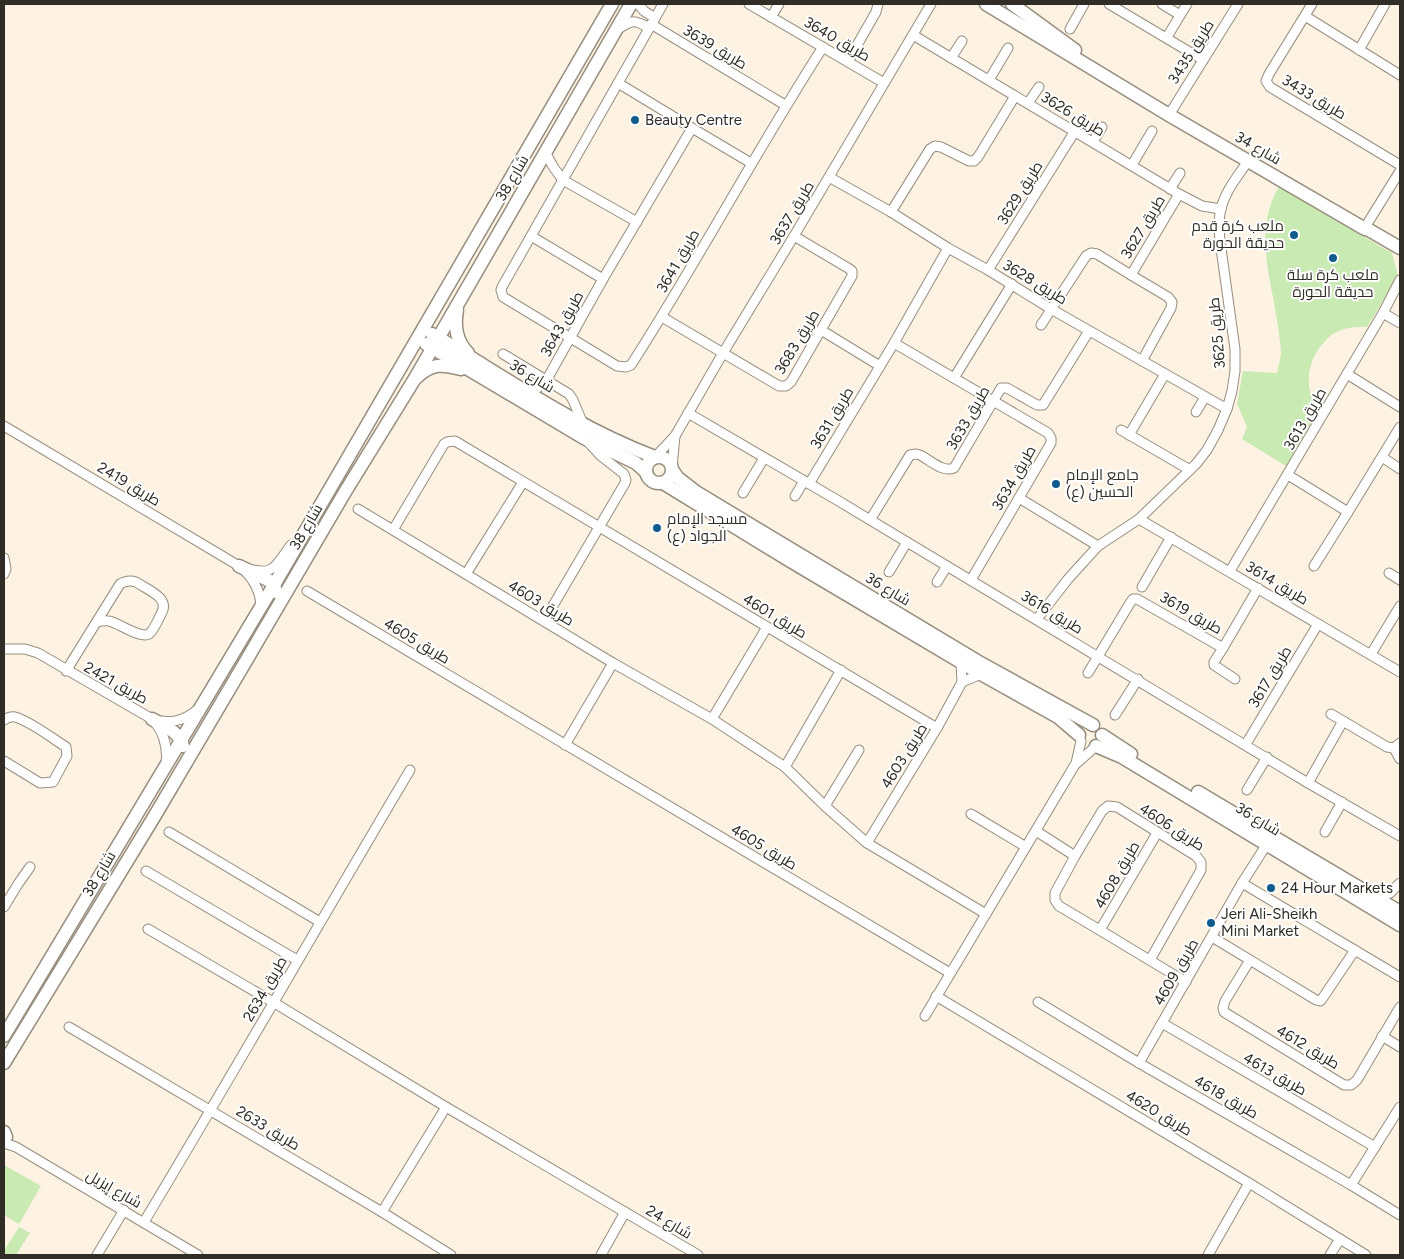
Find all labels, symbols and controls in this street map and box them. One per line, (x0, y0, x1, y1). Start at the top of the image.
street label: طريق 3640 (800, 13, 873, 66)
street label: طريق 3435 (1164, 17, 1219, 88)
street label: طريق 3639 (679, 21, 750, 74)
street label: طريق 3433 (1278, 71, 1349, 124)
street label: طريق 3626 (1037, 88, 1108, 141)
place label: Beauty Centre (645, 111, 742, 129)
marker: Beauty Centre (629, 114, 641, 126)
street label: شارع 34 (1231, 128, 1284, 170)
street label: شارع 38 (492, 152, 534, 205)
street label: طريق 3629 (993, 158, 1047, 229)
street label: طريق 3637 (766, 178, 819, 249)
street label: طريق 3627 (1117, 192, 1170, 263)
place label: ملعب كرة قدم حديقة الحورة (1191, 217, 1284, 252)
street label: طريق 3641 (653, 226, 704, 296)
marker: ملعب كرة قدم حديقة الحورة (1288, 229, 1300, 241)
marker: ملعب كرة سلة حديقة الحورة (1327, 252, 1339, 264)
street label: طريق 3628 (999, 256, 1071, 309)
place label: ملعب كرة سلة حديقة الحورة (1287, 266, 1379, 301)
street label: طريق 3643 (537, 288, 588, 360)
street label: طريق 3625 (1205, 296, 1230, 369)
street label: طريق 3683 (771, 306, 824, 378)
street label: شارع 36 (505, 356, 558, 398)
street label: طريق 3633 (942, 383, 994, 454)
street label: طريق 3631 (807, 384, 858, 453)
street label: طريق 3613 (1280, 385, 1331, 454)
street label: طريق 3634 (988, 442, 1041, 514)
street label: طريق 2419 (94, 458, 164, 511)
place label: جامع الإمام الحسين (ع) (1066, 466, 1139, 503)
marker: جامع الإمام الحسين (ع) (1050, 478, 1062, 490)
street label: شارع 38 (286, 501, 328, 554)
place label: مسجد الإمام الجواد (ع) (667, 510, 747, 547)
marker: مسجد الإمام الجواد (ع) (651, 522, 663, 534)
street label: طريق 3614 (1242, 557, 1312, 610)
street label: شارع 36 (861, 569, 914, 611)
street label: طريق 4603 (504, 576, 577, 631)
street label: طريق 3616 (1017, 586, 1086, 638)
street label: طريق 3619 (1156, 588, 1226, 639)
street label: طريق 4601 (739, 590, 810, 643)
street label: طريق 4605 (380, 614, 453, 669)
street label: طريق 3617 (1245, 643, 1296, 712)
street label: طريق 2421 (80, 658, 151, 709)
street label: طريق 4603 (877, 720, 932, 792)
street label: طريق 4606 (1136, 799, 1208, 856)
street label: شارع 36 (1231, 799, 1284, 841)
street label: طريق 4605 (727, 820, 800, 875)
street label: طريق 4608 (1091, 838, 1144, 912)
street label: شارع 38 (78, 848, 121, 901)
place label: 24 Hour Markets (1281, 879, 1393, 897)
marker: 24 Hour Markets (1265, 882, 1277, 894)
place label: Jeri Ali-Sheikh Mini Market (1221, 905, 1317, 940)
marker: Jeri Ali-Sheikh Mini Market (1205, 917, 1217, 929)
street label: طريق 4609 (1150, 935, 1203, 1009)
street label: طريق 2634 (239, 953, 292, 1025)
street label: طريق 4612 (1273, 1021, 1343, 1074)
street label: طريق 4613 (1240, 1049, 1310, 1100)
street label: طريق 4618 (1190, 1071, 1261, 1123)
street label: طريق 4620 (1122, 1086, 1195, 1141)
street label: طريق 2633 (232, 1102, 303, 1155)
street label: شارع إيزيل (82, 1166, 145, 1214)
street label: شارع 24 (642, 1201, 695, 1244)

